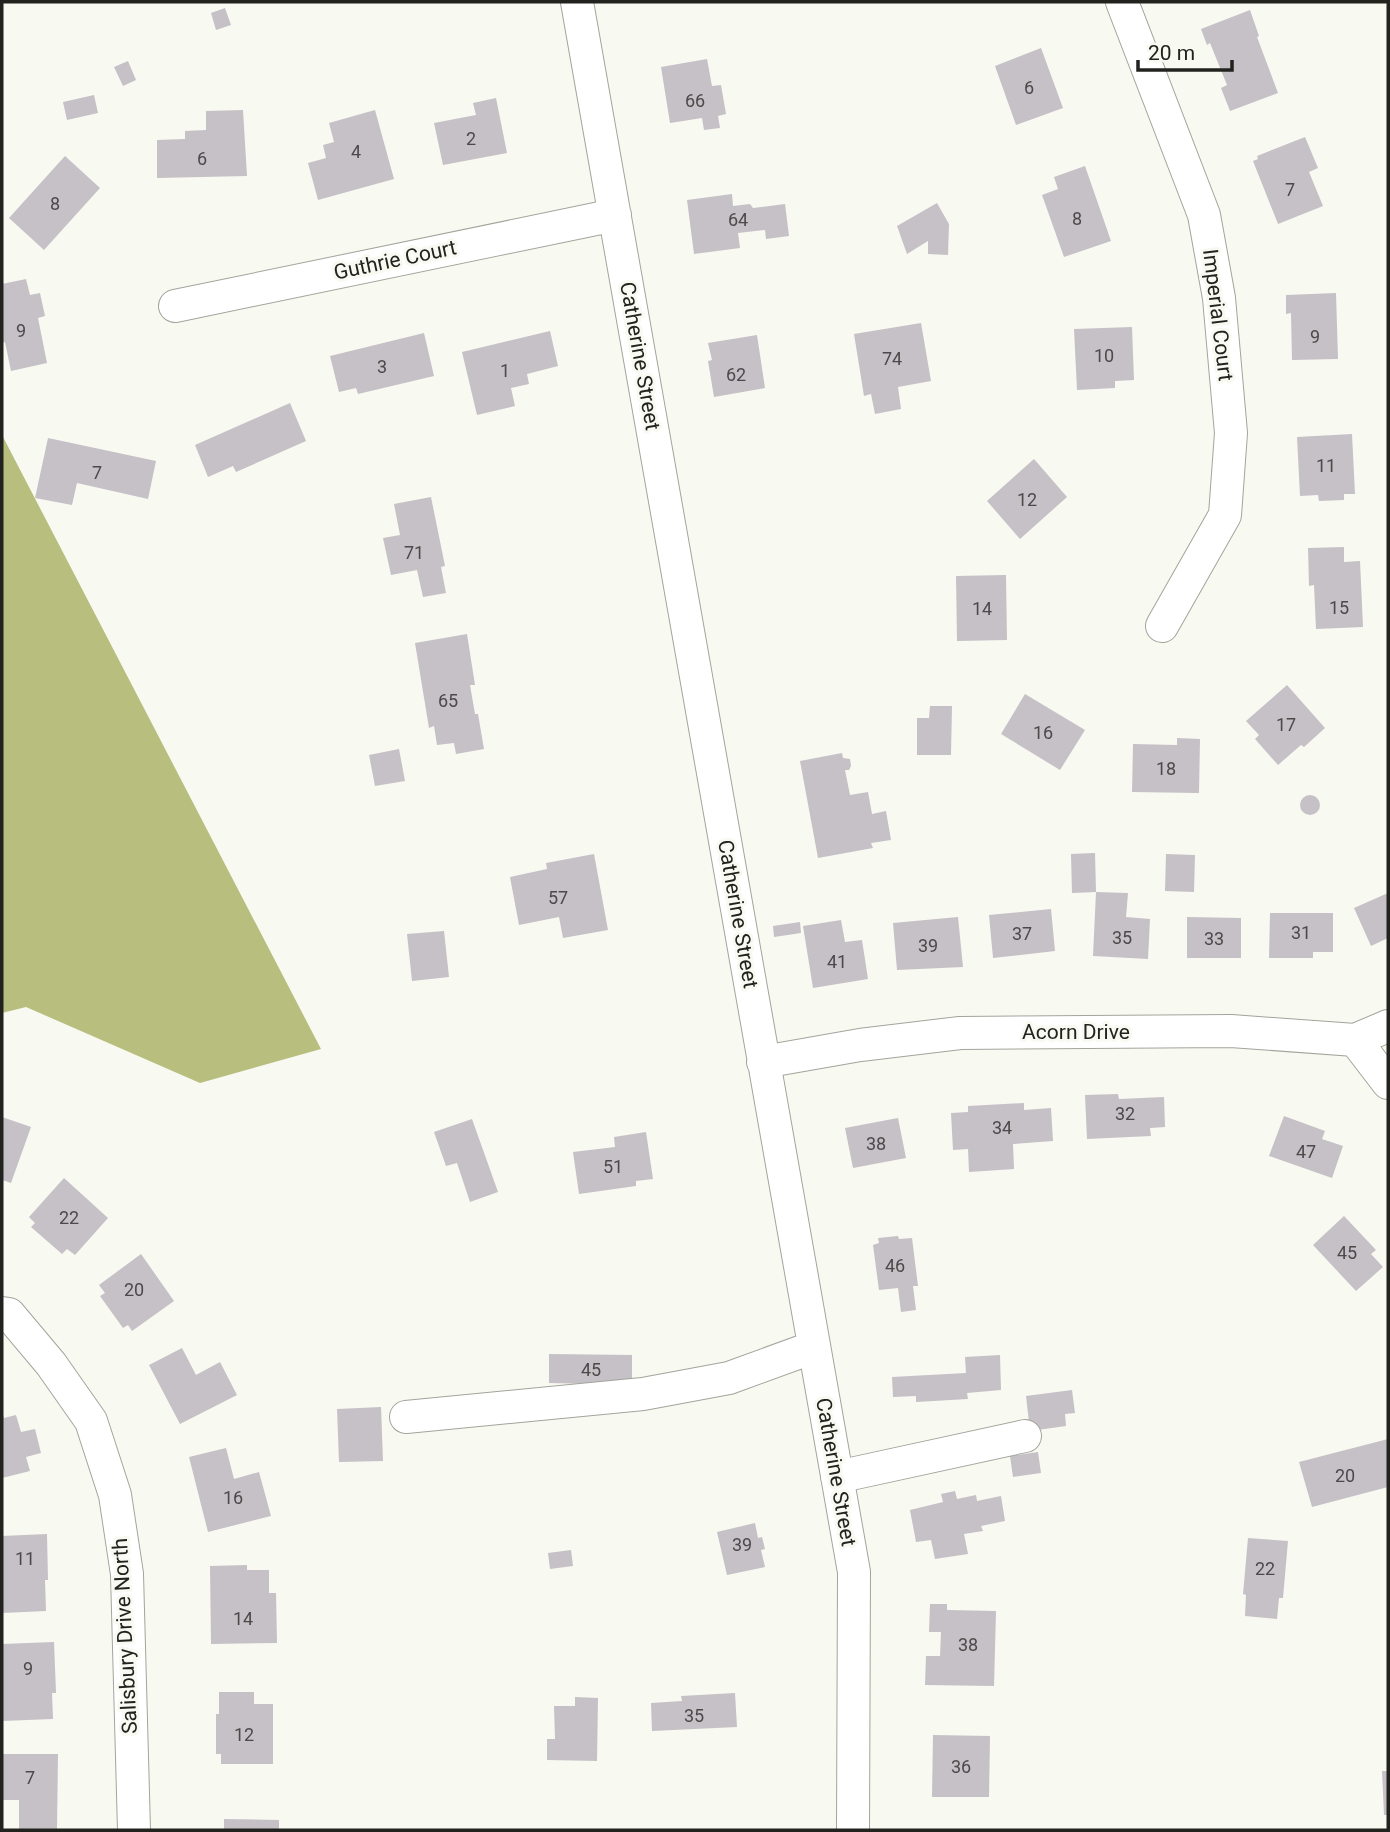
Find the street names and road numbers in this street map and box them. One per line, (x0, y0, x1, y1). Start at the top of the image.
street label: Guthrie Court (332, 235, 459, 285)
street label: Imperial Court (1198, 248, 1238, 382)
street label: Catherine Street (615, 280, 665, 432)
street label: Catherine Street (713, 838, 763, 990)
street label: Acorn Drive (1022, 1020, 1130, 1044)
street label: Catherine Street (811, 1396, 861, 1548)
street label: Salisbury Drive North (108, 1537, 142, 1735)

